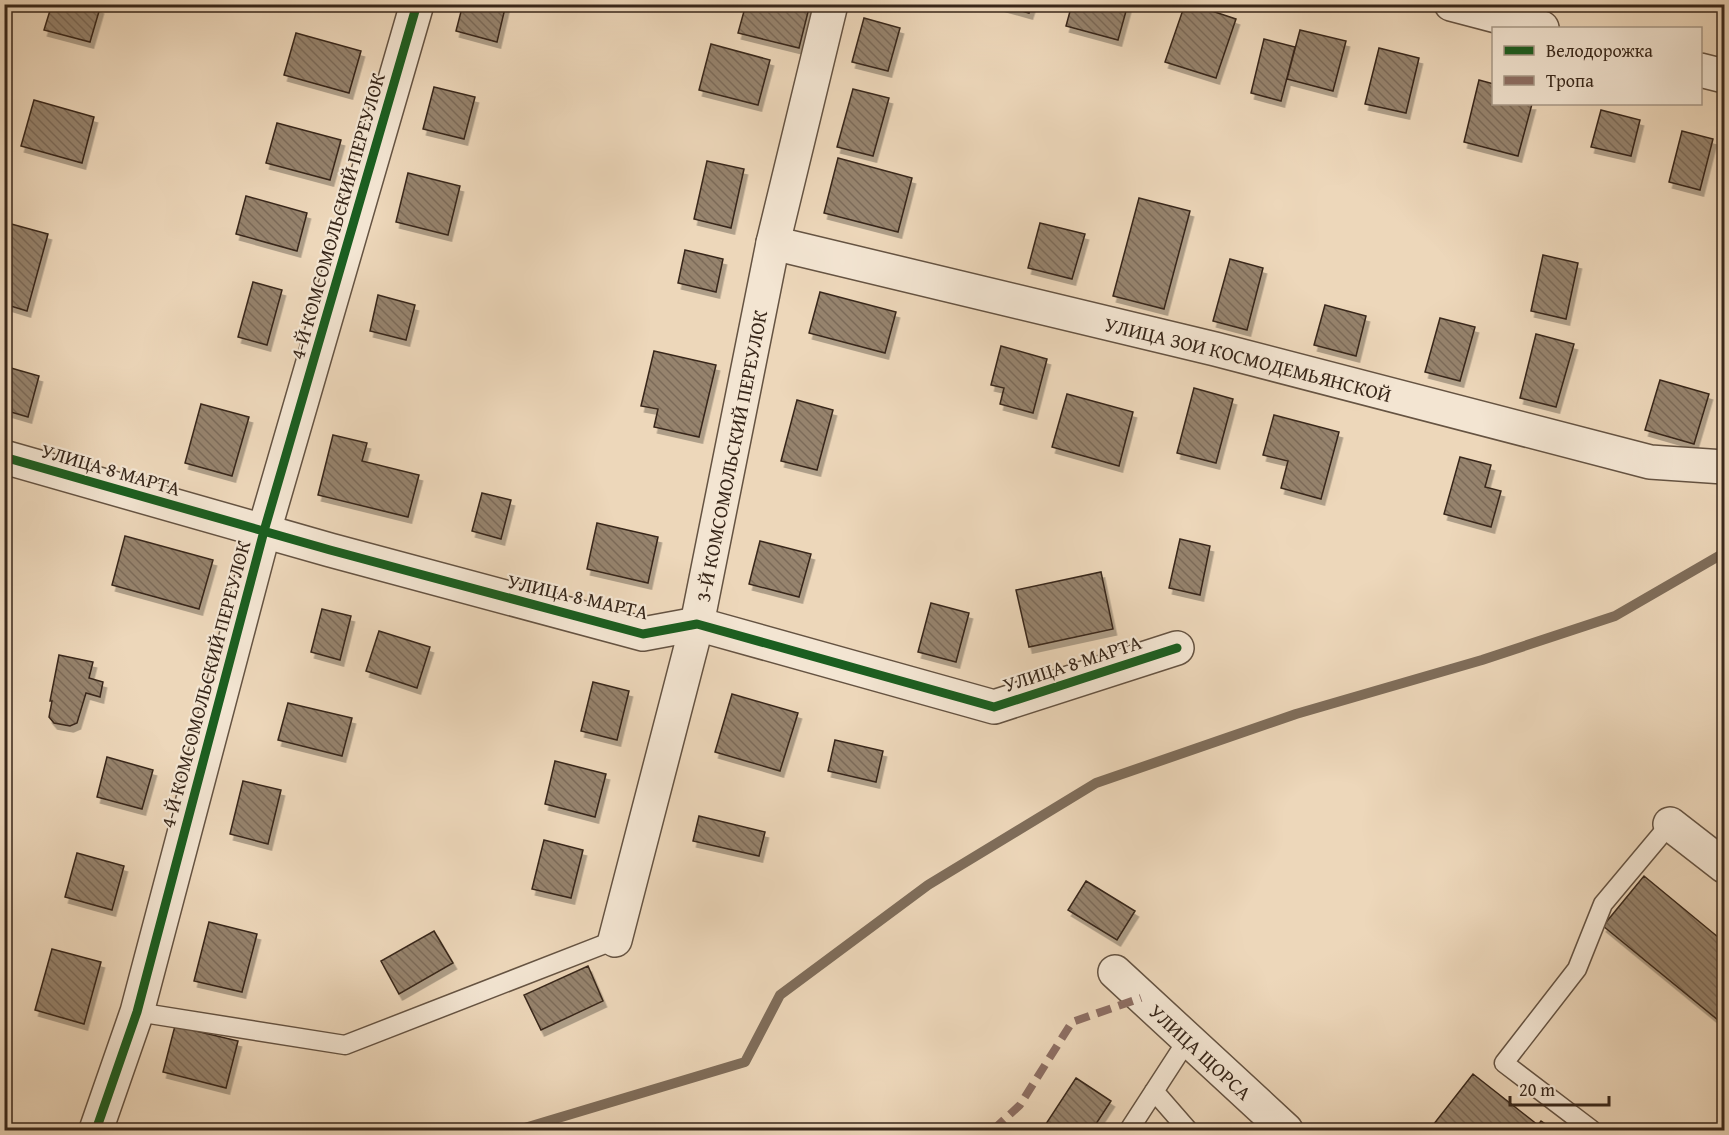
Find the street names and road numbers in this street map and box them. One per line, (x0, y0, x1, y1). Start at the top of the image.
street label: 4-Й КОМСОМОЛЬСКИЙ ПЕРЕУЛОК (282, 69, 392, 363)
street label: 3-Й КОМСОМОЛЬСКИЙ ПЕРЕУЛОК (687, 307, 774, 604)
street label: УЛИЦА ЗОИ КОСМОДЕМЬЯНСКОЙ (1102, 309, 1395, 409)
street label: УЛИЦА 8 МАРТА (38, 435, 184, 503)
street label: 4-Й КОМСОМОЛЬСКИЙ ПЕРЕУЛОК (153, 536, 258, 831)
street label: УЛИЦА 8 МАРТА (505, 566, 651, 626)
street label: УЛИЦА 8 МАРТА (999, 627, 1145, 699)
street label: УЛИЦА ЩОРСА (1143, 996, 1259, 1106)

